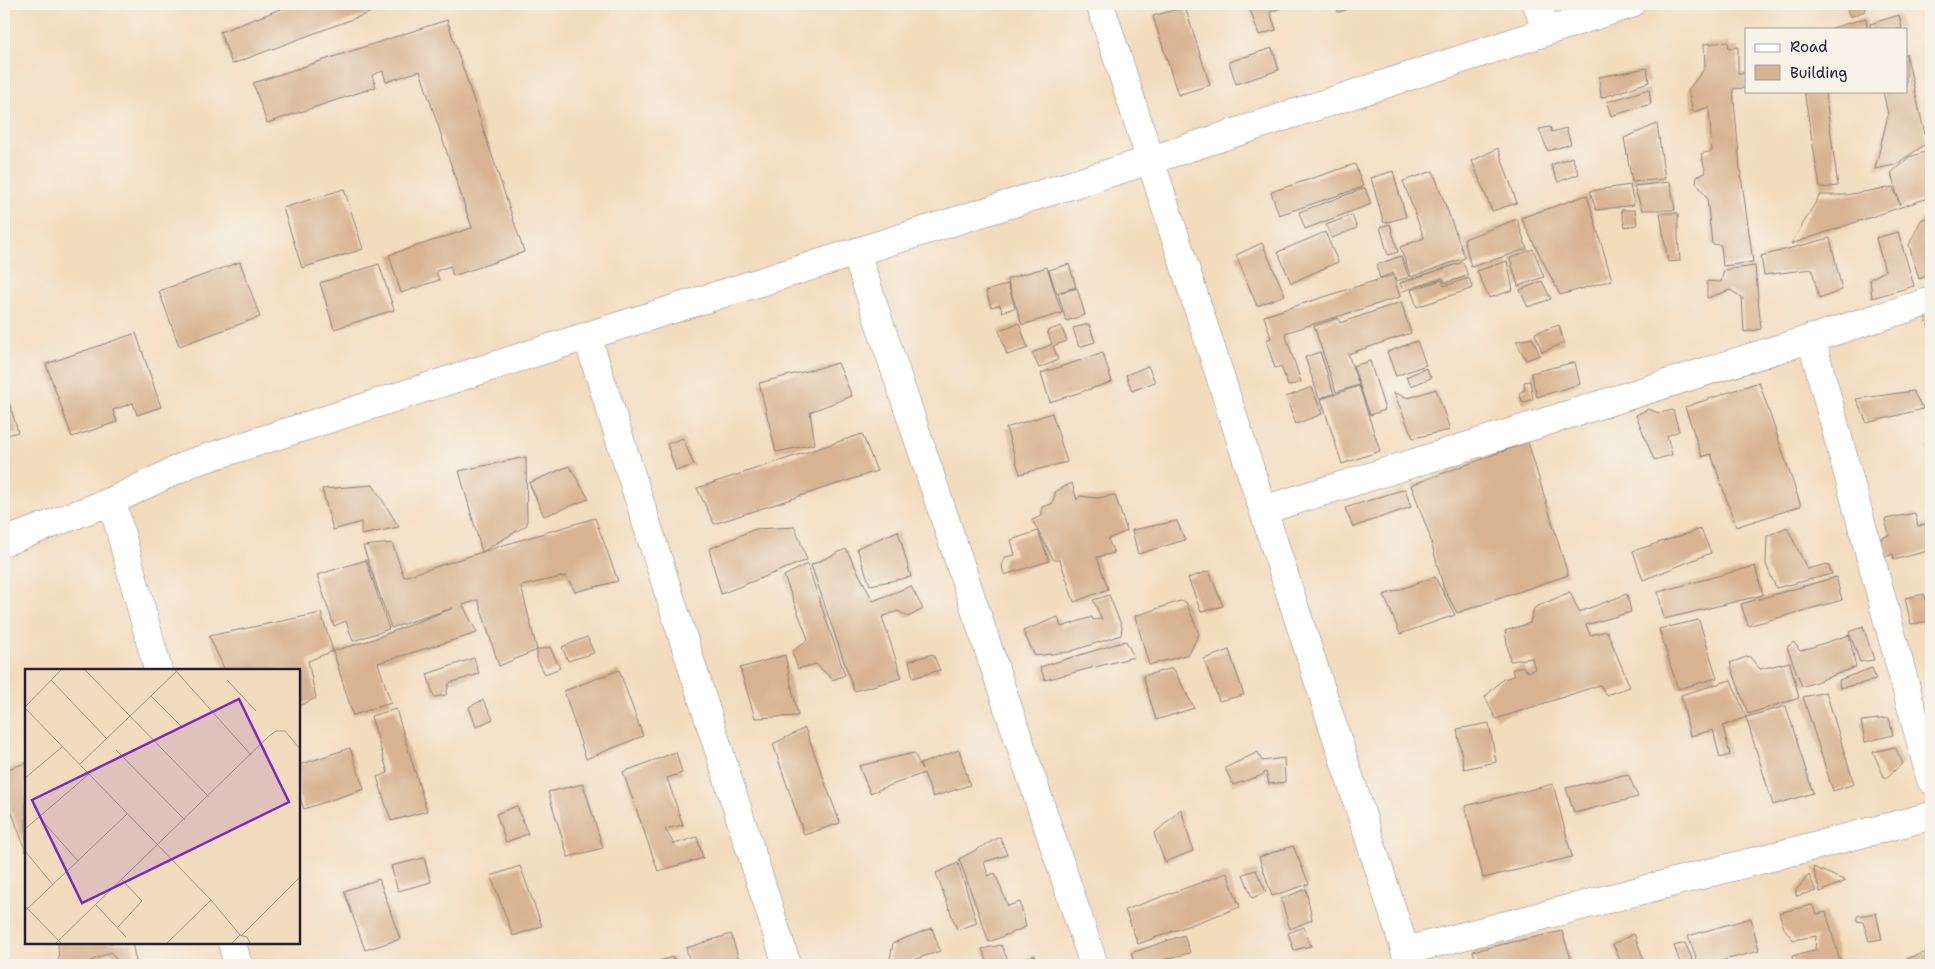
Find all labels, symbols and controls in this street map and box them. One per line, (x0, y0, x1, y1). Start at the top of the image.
legend (1745, 28, 1908, 92)
text: Road (1790, 37, 1828, 57)
text: Building (1790, 63, 1847, 83)
inset map (25, 669, 300, 944)

